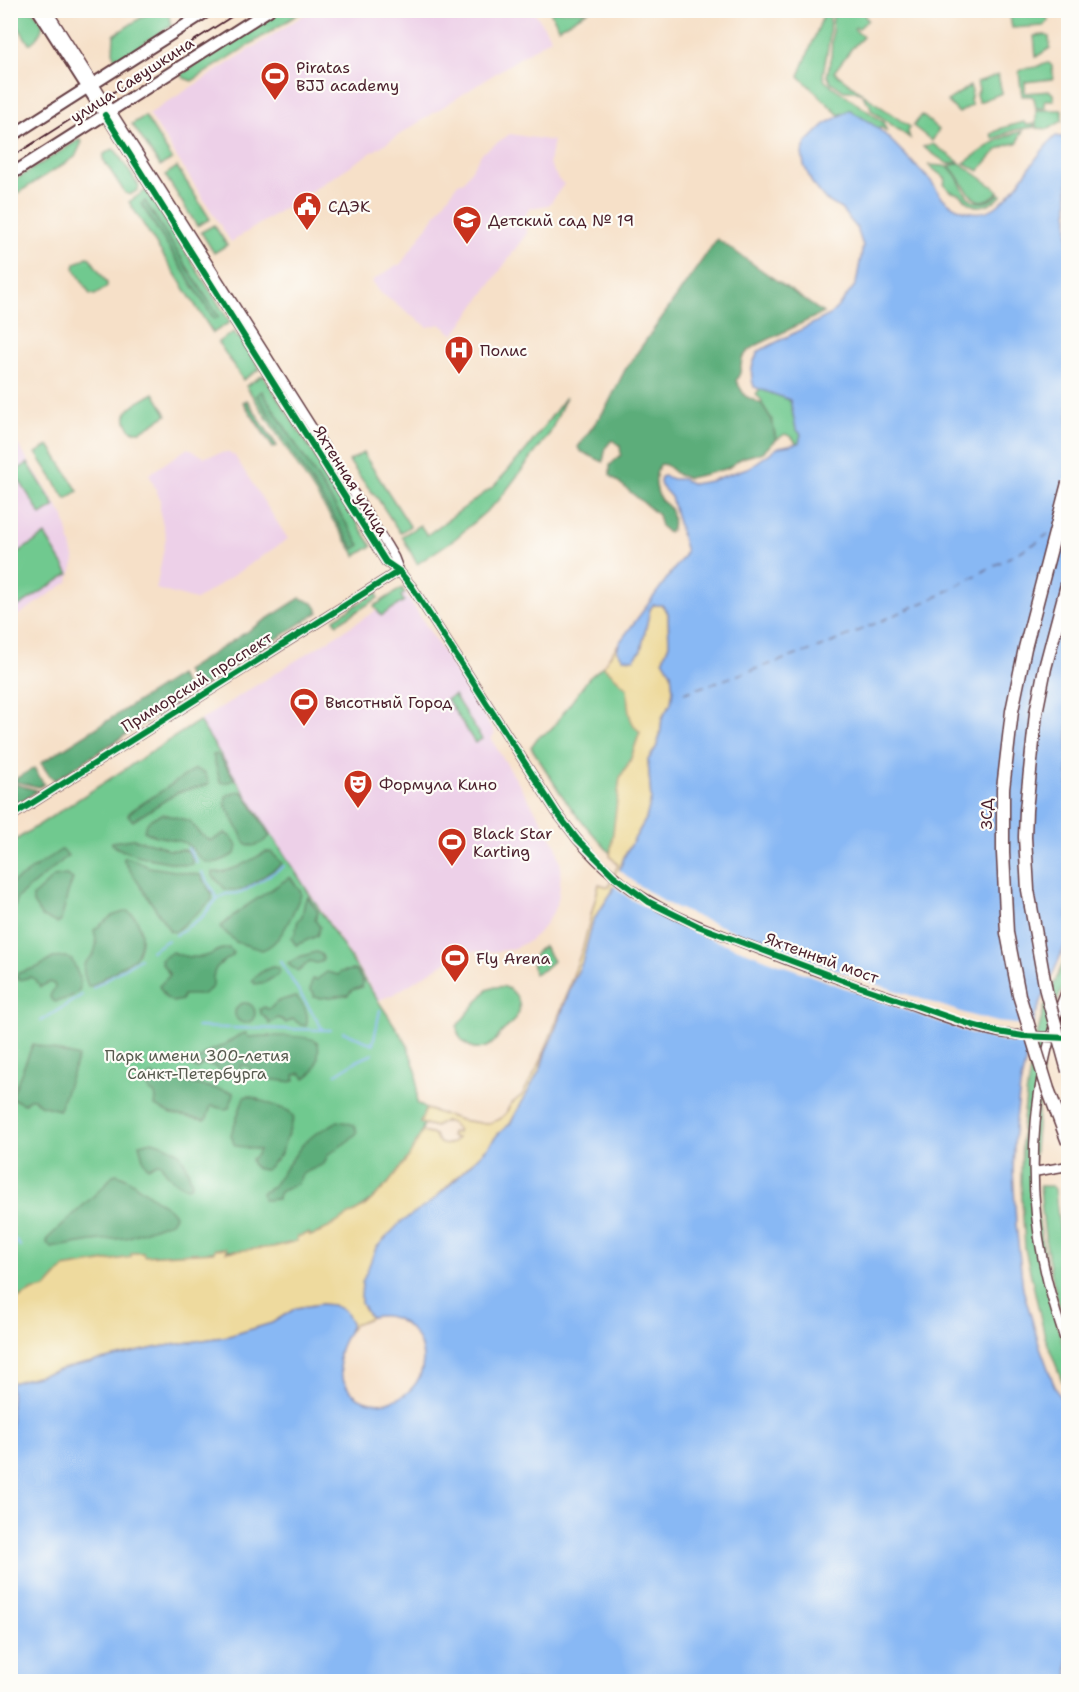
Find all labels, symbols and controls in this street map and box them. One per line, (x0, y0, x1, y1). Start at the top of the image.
street label: улица Савушкина (66, 32, 198, 128)
place label: Piratas BJJ academy (296, 57, 399, 96)
sports icon: Piratas BJJ academy (259, 60, 291, 102)
public building icon: СДЭК (291, 190, 323, 232)
place label: СДЭК (328, 196, 371, 217)
school or university icon: Детский сад № 19 (451, 204, 483, 246)
place label: Детский сад № 19 (488, 210, 634, 231)
hospital icon: Полис (443, 334, 475, 376)
place label: Полис (480, 340, 527, 361)
street label: Яхтенная улица (309, 422, 393, 540)
street label: Приморский проспект (118, 627, 277, 737)
sports icon: Высотный Город (288, 686, 320, 728)
place label: Высотный Город (325, 692, 452, 713)
theatre icon: Формула Кино (342, 768, 374, 810)
place label: Формула Кино (379, 774, 497, 795)
street label: ЗСД (976, 798, 997, 830)
place label: Black Star Karting (473, 823, 553, 862)
sports icon: Black Star Karting (436, 826, 468, 868)
street label: Яхтенный мост (762, 928, 882, 989)
sports icon: Fly Arena (439, 942, 471, 984)
place label: Fly Arena (476, 948, 551, 969)
park label: Парк имени 300-летия Санкт-Петербурга (105, 1045, 289, 1084)

